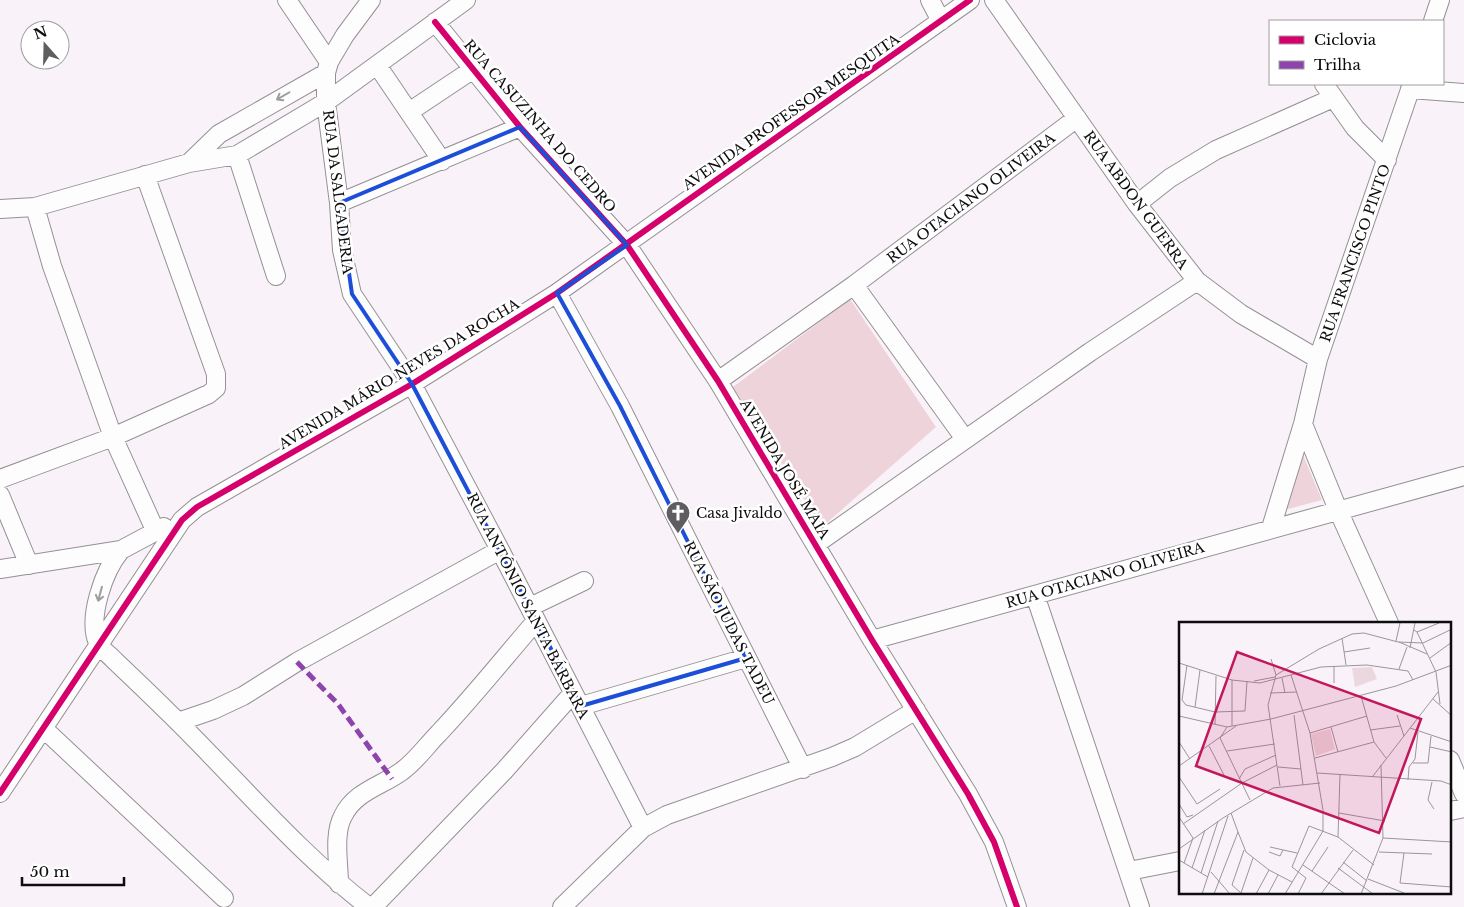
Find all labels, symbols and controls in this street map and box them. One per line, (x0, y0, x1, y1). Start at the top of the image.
north arrow (20, 20, 70, 70)
legend (1269, 20, 1444, 85)
text: N (31, 22, 50, 43)
street label: AVENIDA PROFESSOR MESQUITA (678, 30, 903, 195)
text: Ciclovia (1314, 30, 1377, 49)
street label: RUA CASUZINHA DO CEDRO (460, 36, 620, 216)
text: Trilha (1314, 55, 1361, 74)
one-way arrow (277, 92, 291, 102)
street label: RUA DA SALGADERIA (319, 109, 357, 275)
street label: RUA ABDON GUERRA (1080, 127, 1192, 273)
street label: RUA OTACIANO OLIVEIRA (883, 129, 1059, 267)
street label: RUA FRANCISCO PINTO (1316, 162, 1394, 344)
street label: AVENIDA MÁRIO NEVES DA ROCHA (274, 295, 523, 454)
street label: AVENIDA JOSÉ MAIA (736, 395, 834, 542)
street label: RUA ANTÔNIO SANTA BÁRBARA (463, 489, 594, 722)
church icon: Casa Jivaldo (665, 500, 691, 534)
place label: Casa Jivaldo (696, 504, 782, 522)
street label: RUA SÃO JUDAS TADEU (680, 538, 778, 708)
street label: RUA OTACIANO OLIVEIRA (1004, 538, 1207, 612)
one-way arrow (95, 585, 105, 601)
inset map (1179, 622, 1452, 894)
scale bar (22, 854, 125, 886)
text: 50 m (30, 862, 70, 881)

